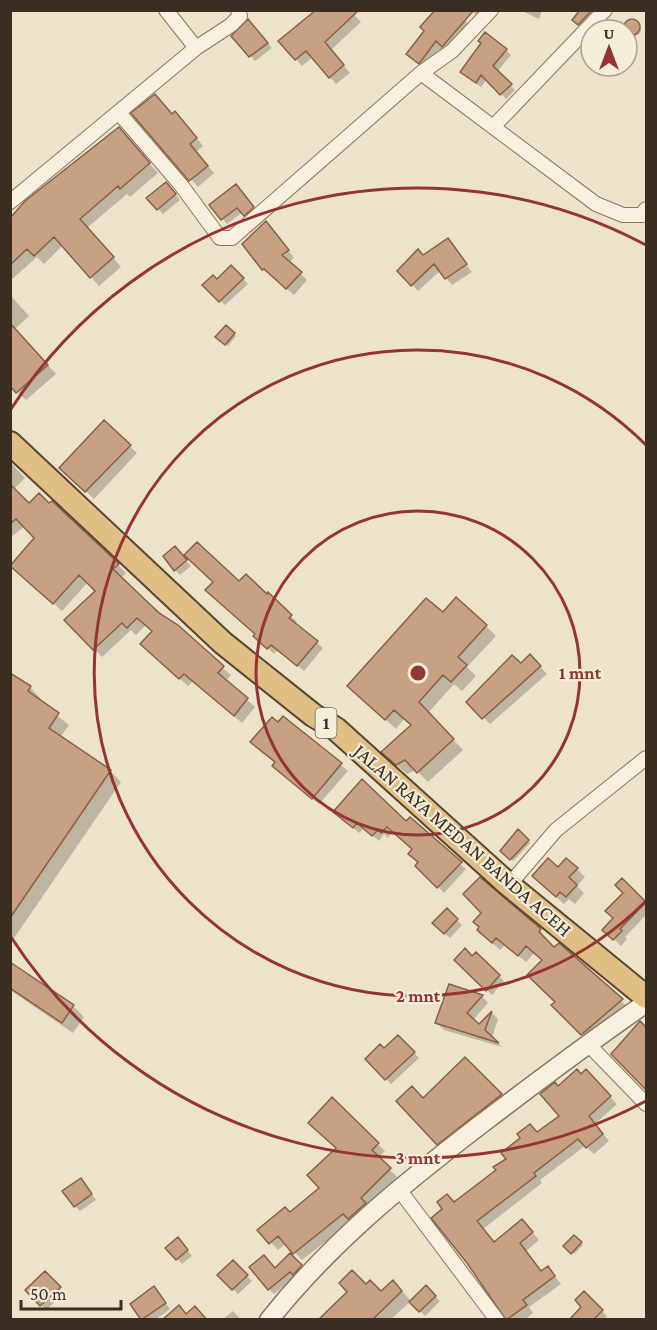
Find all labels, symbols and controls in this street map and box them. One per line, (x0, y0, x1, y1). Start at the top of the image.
north arrow (579, 18, 639, 78)
text: U (604, 25, 615, 42)
centre of rings (408, 663, 428, 683)
text: 1 mnt (559, 663, 602, 683)
road number: 1 (316, 708, 336, 738)
street label: JALAN RAYA MEDAN BANDA ACEH (347, 738, 576, 941)
text: 2 mnt (396, 986, 441, 1006)
text: 3 mnt (396, 1148, 441, 1168)
scale bar (21, 1273, 122, 1311)
text: 50 m (30, 1284, 67, 1304)

